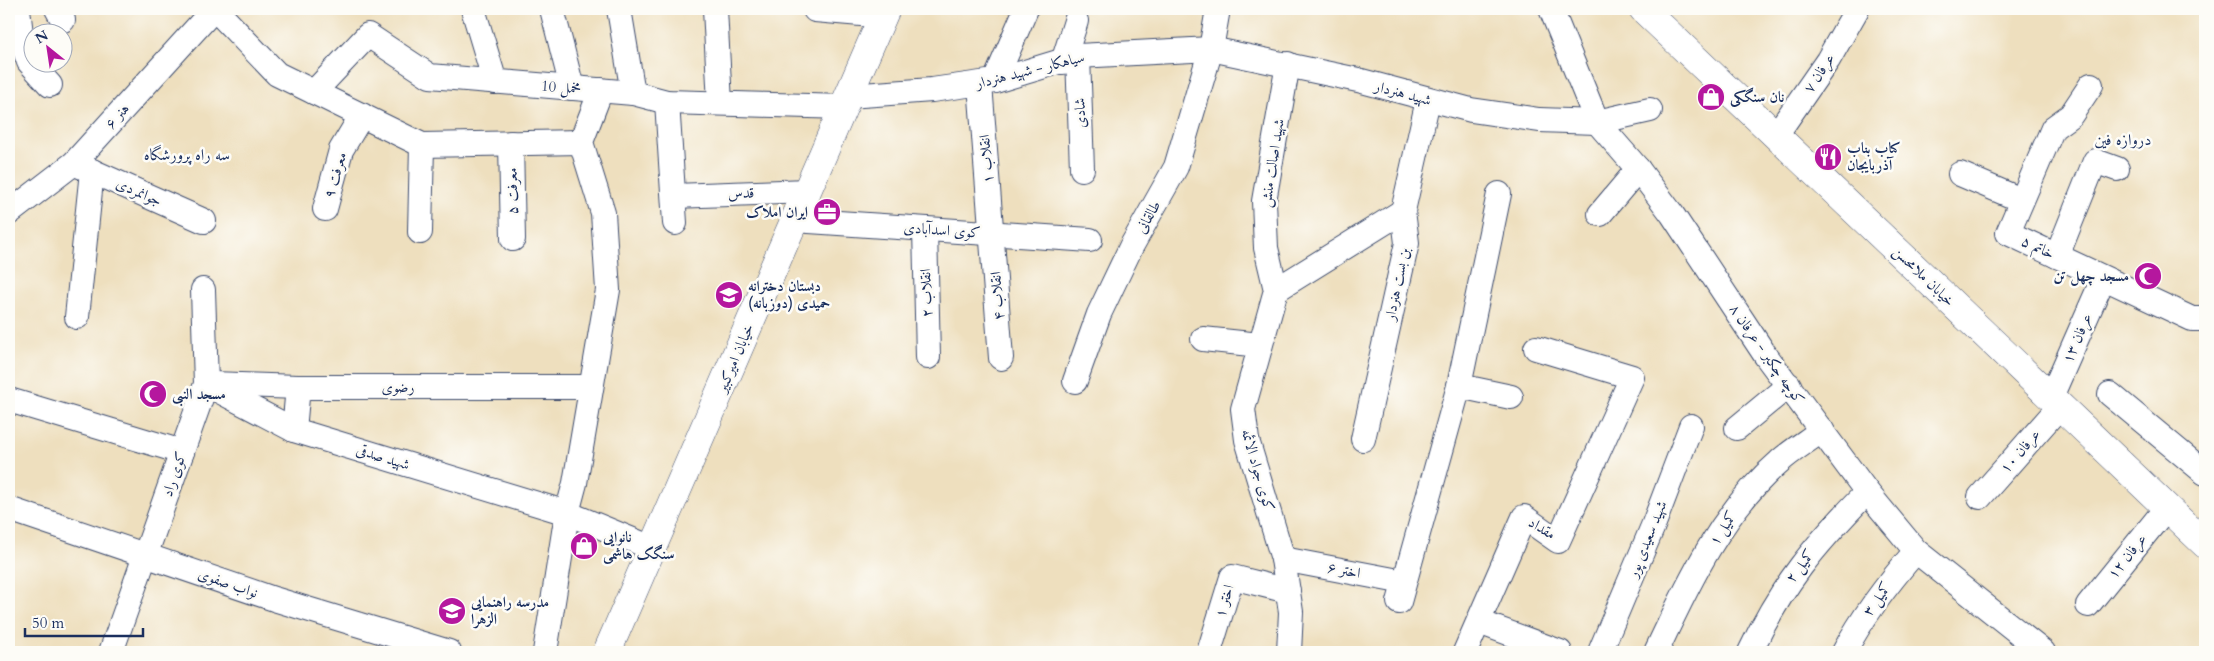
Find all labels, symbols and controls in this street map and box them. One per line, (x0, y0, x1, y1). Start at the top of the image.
north arrow (22, 22, 72, 72)
text: N (32, 26, 52, 48)
street label: سیاهکار - شهید هنردار (971, 47, 1087, 94)
street label: عرفان ۷ (1799, 49, 1840, 97)
street label: شهید هنردار (1371, 75, 1434, 110)
street label: مخمل 10 (540, 76, 582, 99)
shop icon: نان سنگکی (1696, 82, 1726, 112)
place label: نان سنگکی (1730, 87, 1784, 107)
street label: شادی (1069, 98, 1091, 128)
street label: هنر ۶ (100, 99, 134, 133)
street label: شهید اصالت منش (1255, 117, 1289, 209)
district label: دروازه فین (2095, 129, 2151, 151)
street label: انقلاب ۱ (974, 134, 998, 184)
place label: کباب بناب آذربایجان (1847, 138, 1900, 175)
restaurant icon: کباب بناب آذربایجان (1813, 142, 1843, 172)
district label: سه راه پرورشگاه (144, 144, 230, 166)
street label: معرفت ۹ (319, 150, 351, 200)
street label: معرفت ۵ (502, 167, 522, 215)
street label: جوانمردی (113, 173, 165, 211)
street label: قدس (727, 183, 755, 203)
office icon: ایران املاک (812, 197, 842, 227)
street label: طالقانی (1131, 197, 1165, 237)
place label: ایران املاک (746, 202, 808, 222)
street label: کوی اسدآبادی (903, 217, 981, 243)
street label: خاتم ۵ (2017, 231, 2058, 266)
street label: خیابان ملامحسن (1889, 241, 1959, 311)
street label: بن بست هنردار (1379, 245, 1415, 324)
mosque icon: مسجد چهل تن (2133, 261, 2163, 291)
place label: مسجد چهل تن (2054, 266, 2129, 287)
street label: انقلاب ۲ (915, 268, 937, 318)
street label: انقلاب ۴ (985, 271, 1009, 321)
place label: دبستان دخترانه حمیدی (دوزبانه) (748, 276, 830, 313)
school or university icon: دبستان دخترانه حمیدی (دوزبانه) (714, 280, 744, 310)
street label: کوچه چکبر - عرفان ۸ (1724, 300, 1809, 409)
street label: عرفان ۱۳ (2057, 310, 2098, 366)
street label: خیابان امیرکبیر (711, 321, 758, 397)
street label: رضوی (381, 377, 415, 397)
mosque icon: مسجد النبی (138, 379, 168, 409)
place label: مسجد النبی (172, 384, 226, 407)
street label: عرفان ۱۰ (1995, 425, 2045, 478)
street label: کوی جواد الائمه (1237, 427, 1279, 513)
street label: شهید صدقی (354, 439, 412, 475)
street label: کوی راد (157, 449, 191, 499)
street label: شهید سعیدی پور (1622, 498, 1672, 583)
street label: کمیل ۱ (1704, 507, 1743, 550)
street label: مقداد (1525, 512, 1559, 544)
place label: نانوایی سنگک هاشمی (602, 527, 674, 564)
street label: عرفان ۱۲ (2103, 529, 2152, 583)
shop icon: نانوایی سنگک هاشمی (569, 531, 599, 561)
street label: کمیل ۲ (1781, 545, 1820, 588)
street label: اختر ۶ (1326, 557, 1362, 583)
street label: نواب صفوی (195, 563, 261, 603)
street label: کمیل ۳ (1858, 578, 1897, 621)
street label: اختر ۱ (1210, 582, 1238, 620)
place label: مدرسه راهنمایی الزهرا (470, 592, 549, 629)
school or university icon: مدرسه راهنمایی الزهرا (437, 596, 467, 626)
scale bar (25, 606, 142, 638)
text: 50 m (32, 613, 64, 633)

